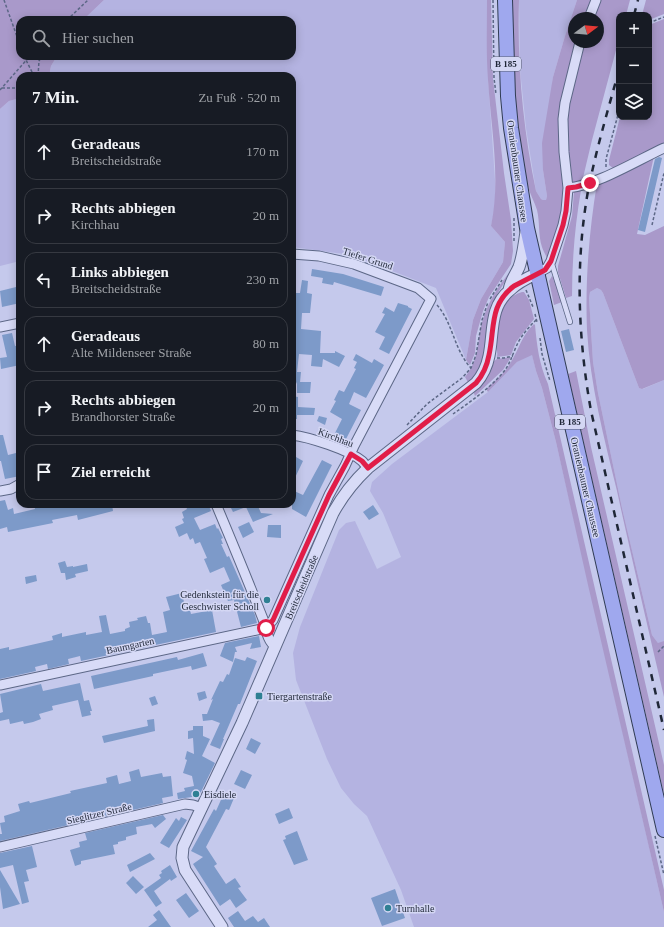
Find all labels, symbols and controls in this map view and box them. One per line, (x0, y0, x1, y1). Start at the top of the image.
north arrow (568, 12, 604, 48)
map controls (616, 12, 652, 120)
button: + (616, 12, 652, 48)
search box (16, 16, 296, 60)
icon: search (30, 27, 52, 49)
text: Hier suchen (62, 30, 134, 46)
button: − (616, 48, 652, 84)
road number: B 185 (491, 57, 521, 71)
button: layers (616, 84, 652, 120)
text: 7 Min. (32, 88, 79, 107)
text: Zu Fuß · 520 m (198, 90, 280, 105)
street label: Oranienbaumer Chaussee (505, 120, 530, 223)
text: Geradeaus (71, 136, 140, 152)
icon: ahead (33, 141, 55, 163)
text: 170 m (246, 144, 279, 159)
text: Breitscheidstraße (71, 153, 161, 168)
route end (581, 174, 599, 192)
text: Rechts abbiegen (71, 200, 176, 216)
icon: right (33, 205, 55, 227)
text: 20 m (253, 208, 279, 223)
text: Kirchhau (71, 217, 119, 232)
street label: Tiefer Grund (341, 245, 394, 272)
text: Links abbiegen (71, 264, 169, 280)
icon: left (33, 269, 55, 291)
text: 230 m (246, 272, 279, 287)
text: Breitscheidstraße (71, 281, 161, 296)
text: Geradeaus (71, 328, 140, 344)
icon: ahead (33, 333, 55, 355)
text: 80 m (253, 336, 279, 351)
text: Alte Mildenseer Straße (71, 345, 192, 360)
text: Rechts abbiegen (71, 392, 176, 408)
icon: right (33, 397, 55, 419)
text: 20 m (253, 400, 279, 415)
text: Brandhorster Straße (71, 409, 175, 424)
road number: B 185 (555, 415, 585, 429)
street label: Kirchhau (316, 426, 355, 449)
street label: Oranienbaumer Chaussee (569, 436, 603, 539)
icon: arrive (33, 461, 55, 483)
text: Ziel erreicht (71, 464, 150, 480)
street label: Breitscheidstraße (283, 553, 320, 621)
place label: Gedenkstein für die Geschwister Scholl (180, 589, 260, 612)
marker: Gedenkstein für die Geschwister Scholl (262, 595, 272, 605)
route start (257, 619, 275, 637)
street label: Baumgarten (105, 635, 155, 656)
marker: Tiergartenstraße (254, 691, 264, 701)
place label: Tiergartenstraße (267, 691, 333, 702)
marker: Eisdiele (191, 789, 201, 799)
place label: Eisdiele (204, 789, 237, 800)
street label: Sieglitzer Straße (66, 801, 133, 826)
marker: Turnhalle (383, 903, 393, 913)
place label: Turnhalle (396, 903, 435, 914)

